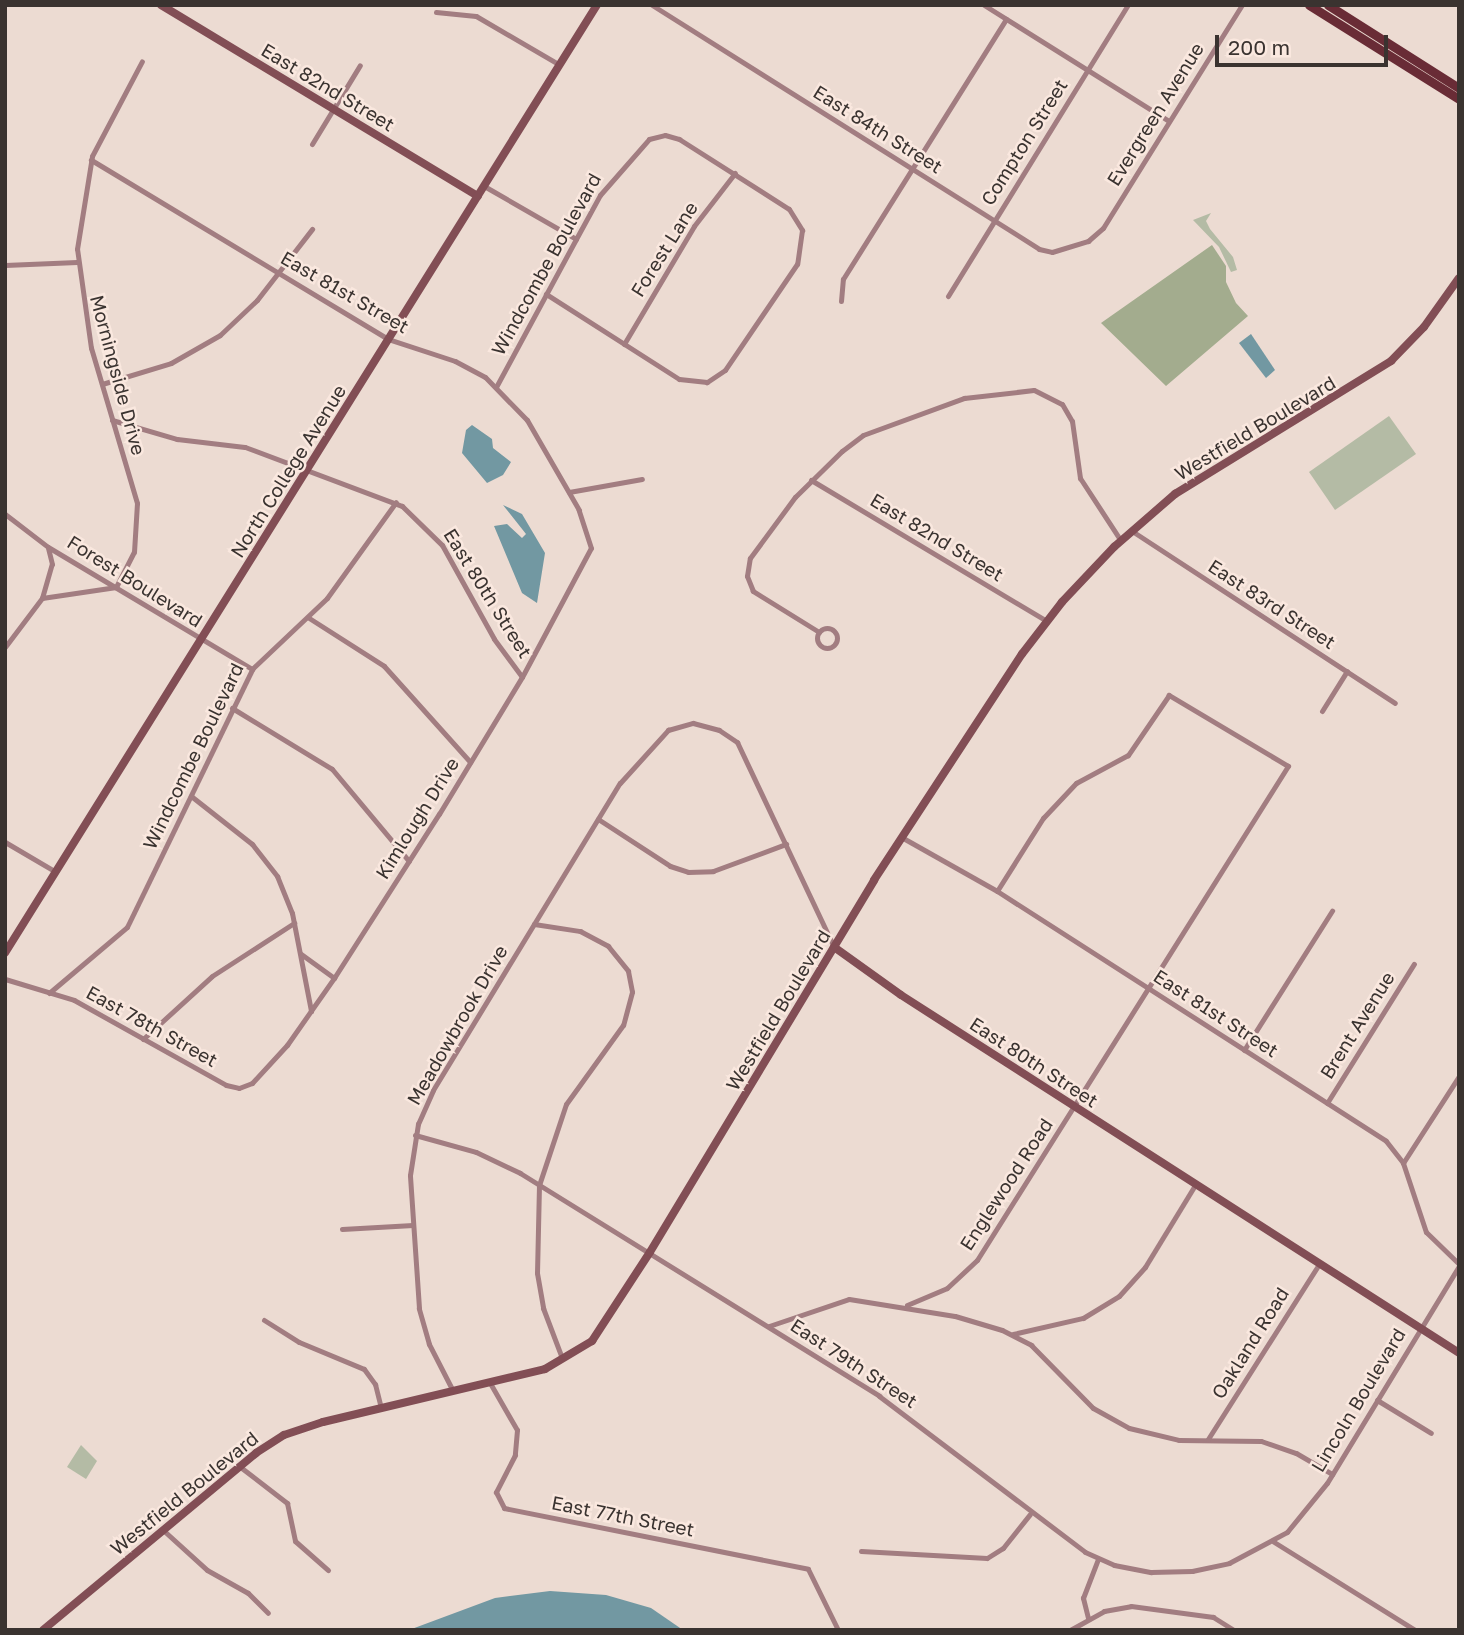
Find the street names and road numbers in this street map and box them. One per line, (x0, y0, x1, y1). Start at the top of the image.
street label: East 82nd Street (257, 38, 399, 136)
street label: Evergreen Avenue (1102, 38, 1208, 190)
street label: Compton Street (976, 75, 1072, 209)
street label: East 84th Street (809, 80, 947, 178)
street label: Windcombe Boulevard (486, 169, 606, 359)
street label: Forest Lane (626, 197, 702, 301)
street label: East 81st Street (277, 246, 413, 338)
street label: Morningside Drive (86, 292, 150, 458)
street label: Westfield Boulevard (1171, 371, 1339, 485)
street label: North College Avenue (225, 380, 351, 562)
street label: East 82nd Street (866, 488, 1008, 586)
street label: East 80th Street (439, 524, 537, 662)
street label: Forest Boulevard (63, 530, 207, 632)
street label: East 83rd Street (1204, 554, 1340, 654)
street label: Windcombe Boulevard (138, 659, 248, 853)
street label: Kimlough Drive (371, 753, 463, 883)
street label: Westfield Boulevard (721, 926, 835, 1094)
street label: Meadowbrook Drive (402, 941, 512, 1109)
street label: East 81st Street (1149, 964, 1283, 1062)
street label: Brent Avenue (1315, 967, 1399, 1083)
street label: East 78th Street (82, 981, 222, 1071)
street label: East 80th Street (966, 1012, 1102, 1112)
street label: Englewood Road (955, 1114, 1057, 1254)
street label: Oakland Road (1207, 1283, 1293, 1403)
street label: East 79th Street (786, 1314, 922, 1412)
street label: Lincoln Boulevard (1306, 1324, 1410, 1476)
street label: Westfield Boulevard (106, 1426, 262, 1560)
street label: East 77th Street (550, 1491, 696, 1541)

